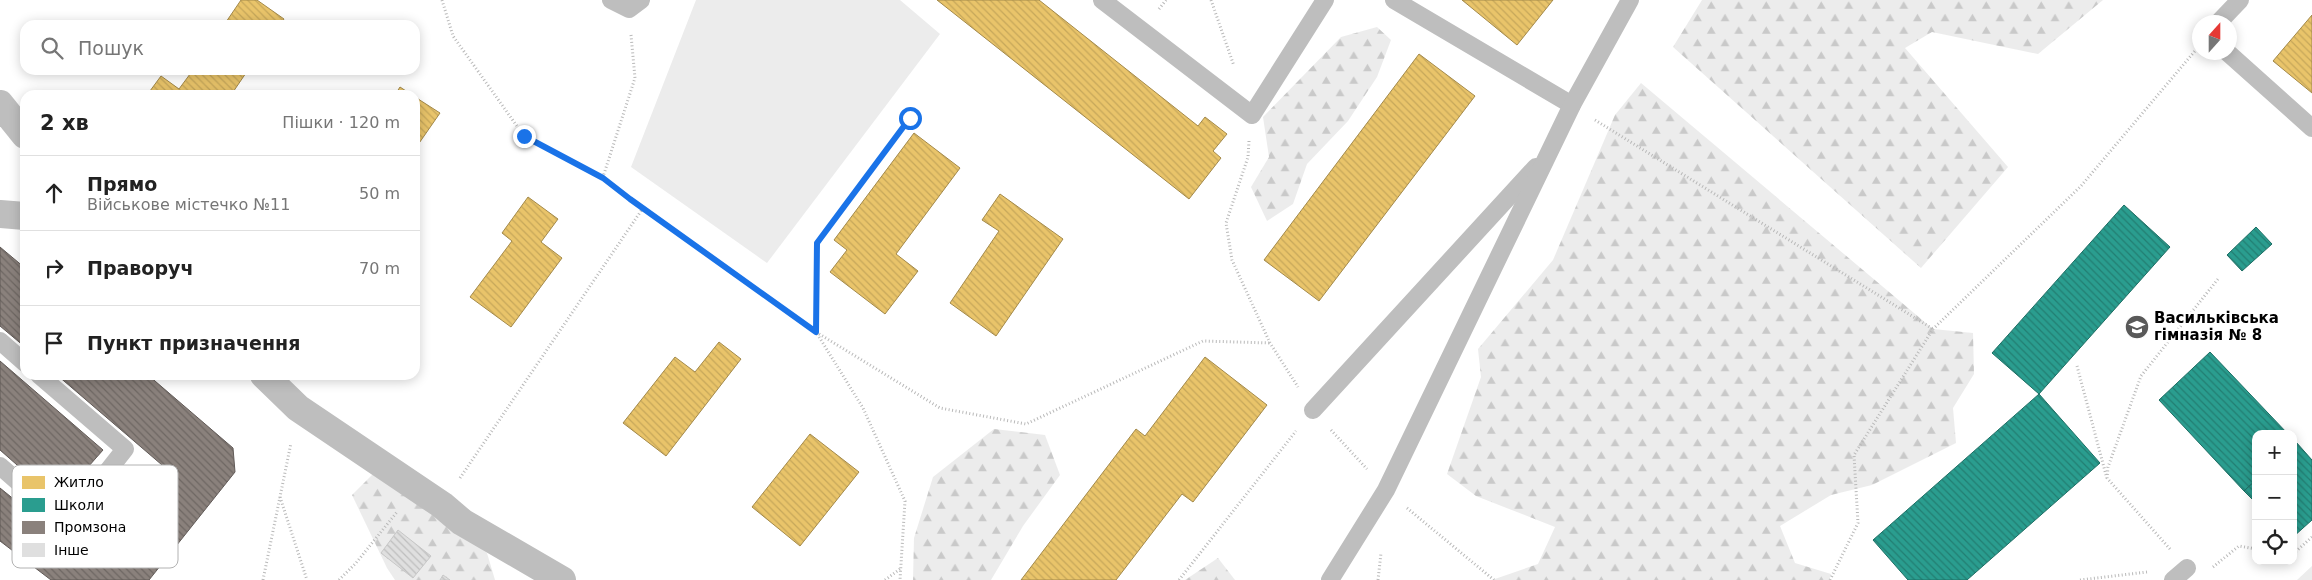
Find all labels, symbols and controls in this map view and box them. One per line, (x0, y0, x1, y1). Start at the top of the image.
north arrow (2192, 15, 2237, 60)
search box (20, 20, 420, 75)
icon: search (38, 34, 66, 62)
text: Пошук (78, 37, 144, 59)
route start (899, 107, 922, 130)
text: 2 хв (40, 111, 89, 135)
text: Пішки · 120 m (282, 113, 400, 132)
route end (513, 125, 536, 148)
text: Прямо (87, 173, 157, 195)
icon: ahead (40, 179, 68, 207)
text: 50 m (359, 184, 400, 203)
text: Військове містечко №11 (87, 195, 290, 214)
icon: right (40, 254, 68, 282)
text: Праворуч (87, 257, 193, 279)
text: 70 m (359, 259, 400, 278)
place label: Васильківська гімназія № 8 (2154, 309, 2279, 344)
school or university icon: Васильківська гімназія № 8 (2124, 314, 2150, 340)
icon: arrive (40, 329, 68, 357)
text: Пункт призначення (87, 332, 300, 354)
map controls (2252, 430, 2297, 565)
button: + (2252, 430, 2297, 475)
legend (12, 465, 178, 568)
text: Житло (54, 474, 104, 490)
button: − (2252, 475, 2297, 520)
text: Школи (54, 497, 104, 513)
text: Промзона (54, 519, 126, 535)
button: locate (2252, 520, 2297, 565)
text: Інше (54, 542, 89, 558)

